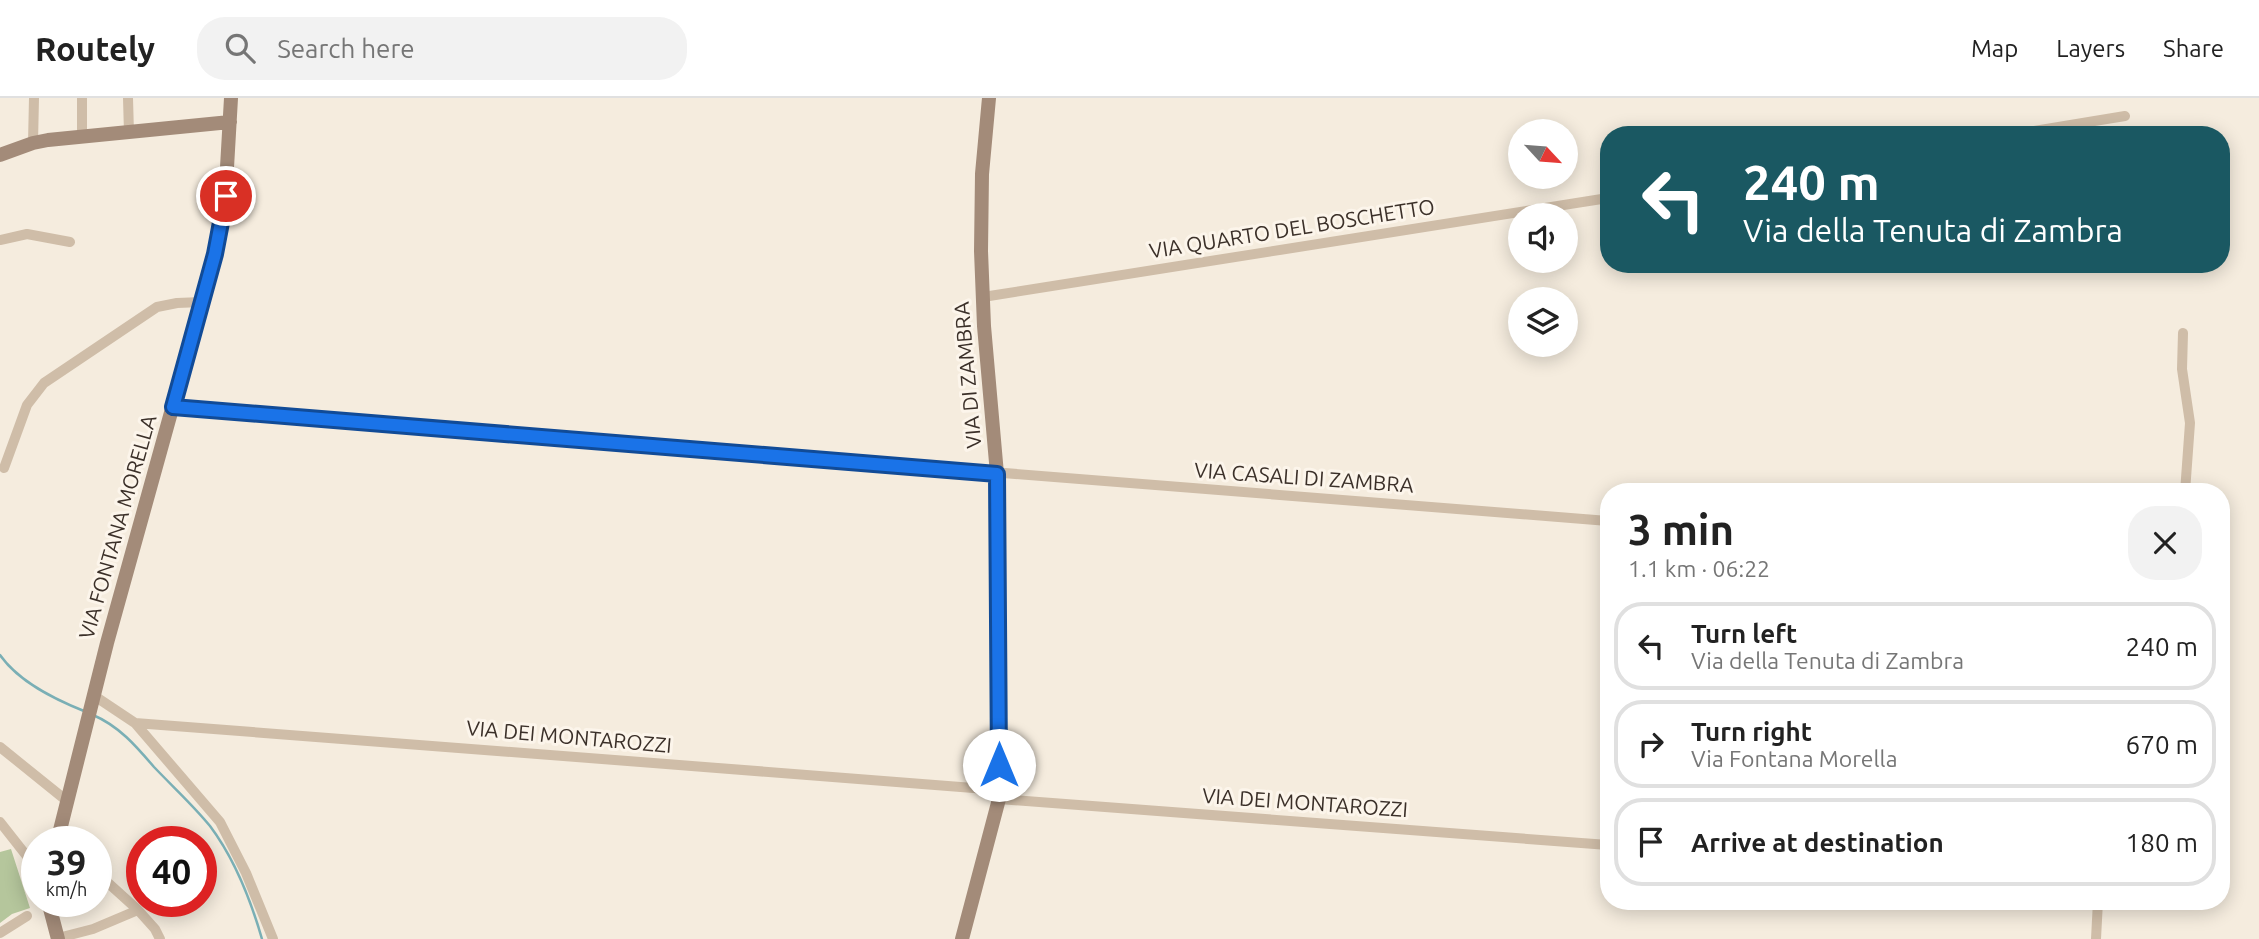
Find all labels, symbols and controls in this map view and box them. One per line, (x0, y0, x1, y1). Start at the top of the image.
search box (197, 17, 687, 80)
icon: search (221, 29, 259, 67)
text: Routely (35, 30, 155, 67)
text: Search here (277, 34, 415, 63)
text: Map (1971, 35, 2018, 62)
text: Layers (2056, 35, 2125, 62)
text: Share (2163, 35, 2224, 62)
north arrow (1508, 119, 1578, 189)
map controls (1508, 119, 1578, 357)
icon: left (1628, 154, 1719, 245)
text: 240 m (1743, 154, 1880, 209)
pin (196, 166, 256, 226)
icon: arrive (207, 177, 245, 215)
street label: VIA QUARTO DEL BOSCHETTO (1147, 194, 1436, 262)
button: sound (1508, 203, 1578, 273)
text: Via della Tenuta di Zambra (1743, 212, 2123, 248)
button: layers (1508, 287, 1578, 357)
street label: VIA DI ZAMBRA (949, 300, 985, 449)
street label: VIA FONTANA MORELLA (74, 412, 161, 642)
street label: VIA CASALI DI ZAMBRA (1194, 457, 1415, 497)
text: 3 min (1628, 506, 1734, 553)
button: close (2128, 506, 2202, 580)
text: 1.1 km · 06:22 (1628, 556, 1770, 581)
text: Turn left (1691, 619, 1797, 648)
icon: left (1632, 627, 1670, 665)
text: 240 m (2126, 632, 2198, 661)
text: Via della Tenuta di Zambra (1691, 648, 1964, 673)
street label: VIA DEI MONTAROZZI (465, 715, 673, 757)
text: Turn right (1691, 717, 1812, 746)
icon: right (1632, 725, 1670, 763)
position arrow (962, 728, 1036, 802)
text: 670 m (2126, 730, 2198, 759)
text: Via Fontana Morella (1691, 746, 1897, 771)
street label: VIA DEI MONTAROZZI (1201, 783, 1409, 821)
icon: arrive (1632, 823, 1670, 861)
speed limit sign: 40 (126, 826, 217, 917)
text: Arrive at destination (1691, 828, 1944, 857)
text: 180 m (2126, 828, 2198, 857)
text: 39 (47, 842, 86, 882)
text: km/h (46, 879, 87, 899)

